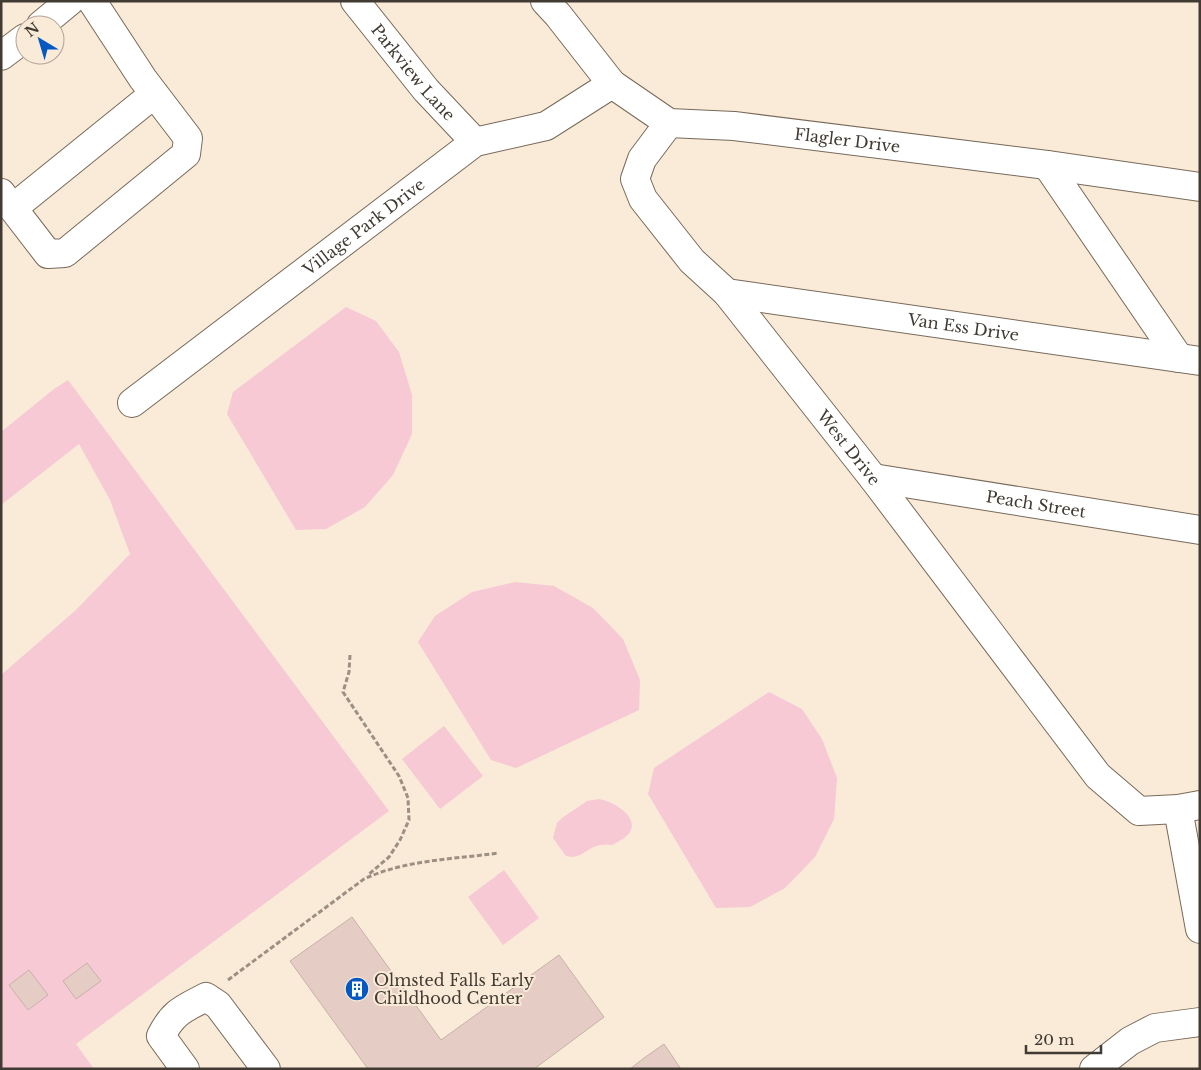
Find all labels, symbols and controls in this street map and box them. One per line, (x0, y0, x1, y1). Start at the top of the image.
north arrow (15, 15, 65, 65)
text: N (21, 19, 43, 41)
street label: Parkview Lane (367, 20, 459, 125)
street label: Flagler Drive (793, 124, 901, 157)
street label: Village Park Drive (298, 174, 428, 280)
street label: Van Ess Drive (906, 309, 1020, 345)
street label: West Drive (812, 405, 885, 489)
street label: Peach Street (985, 486, 1087, 522)
place label: Olmsted Falls Early Childhood Center (374, 970, 535, 1008)
building icon: Olmsted Falls Early Childhood Center (344, 976, 370, 1002)
scale bar (1026, 1022, 1101, 1054)
text: 20 m (1034, 1030, 1074, 1049)

